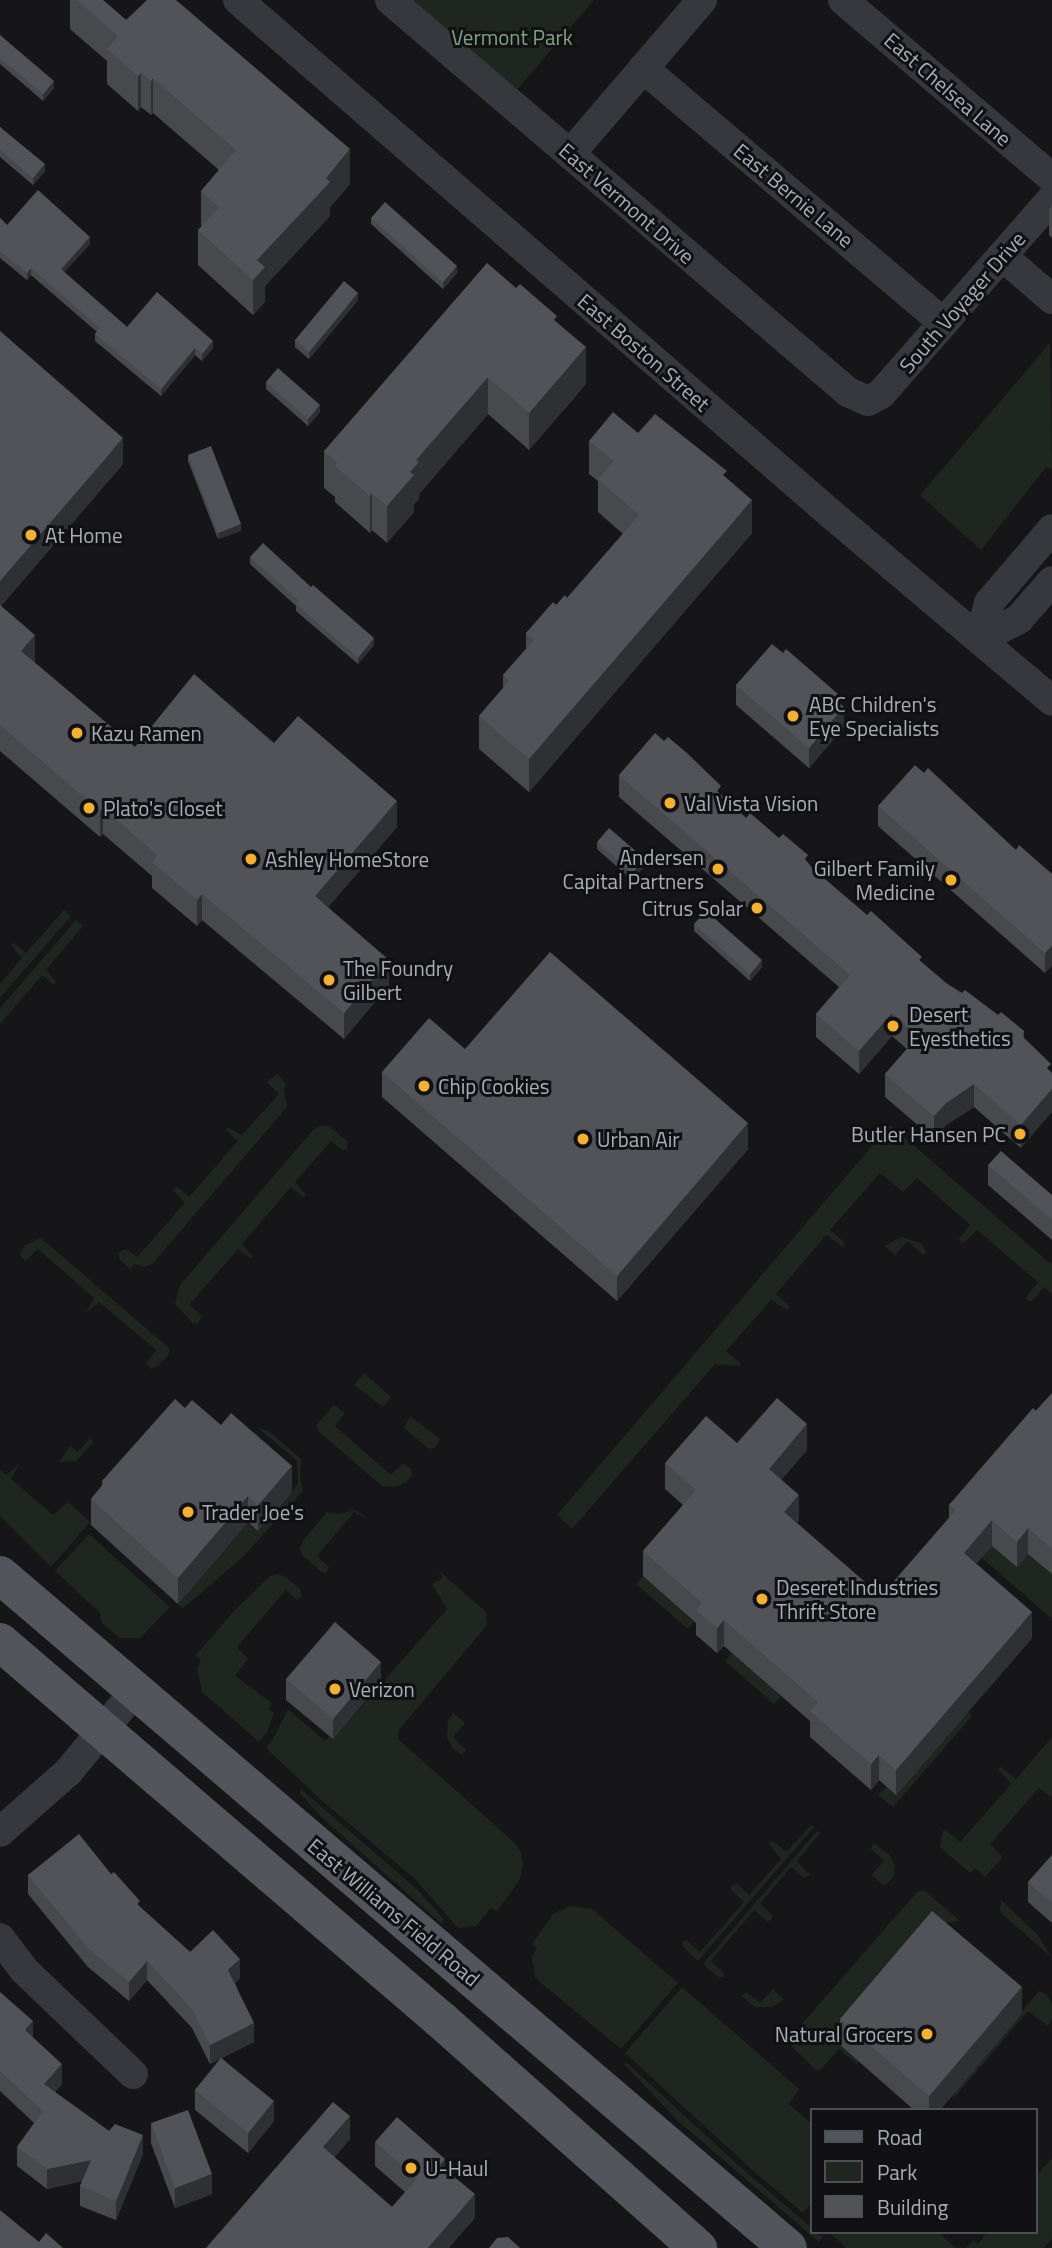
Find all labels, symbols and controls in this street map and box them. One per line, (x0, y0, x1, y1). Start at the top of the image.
park label: Vermont Park (451, 24, 573, 50)
street label: East Chelsea Lane (879, 27, 1017, 151)
street label: East Vermont Drive (554, 137, 700, 269)
street label: East Bernie Lane (729, 138, 859, 252)
street label: South Voyager Drive (894, 226, 1030, 378)
street label: East Boston Street (573, 288, 715, 416)
place label: At Home (45, 522, 123, 548)
marker: At Home (23, 527, 39, 543)
place label: ABC Children's Eye Specialists (809, 691, 939, 741)
marker: ABC Children's Eye Specialists (783, 706, 803, 726)
place label: Kazu Ramen (91, 720, 202, 746)
marker: Kazu Ramen (69, 725, 85, 741)
place label: Val Vista Vision (684, 790, 818, 816)
place label: Plato's Closet (103, 795, 223, 821)
marker: Val Vista Vision (662, 795, 678, 811)
marker: Plato's Closet (81, 800, 97, 816)
place label: Andersen Capital Partners (563, 844, 704, 894)
place label: Ashley HomeStore (265, 846, 429, 872)
marker: Ashley HomeStore (243, 851, 259, 867)
place label: Gilbert Family Medicine (814, 855, 935, 905)
marker: Andersen Capital Partners (710, 861, 726, 877)
marker: Gilbert Family Medicine (941, 870, 961, 890)
place label: Citrus Solar (642, 895, 743, 921)
marker: Citrus Solar (749, 900, 765, 916)
place label: The Foundry Gilbert (343, 955, 453, 1005)
marker: The Foundry Gilbert (321, 972, 337, 988)
place label: Desert Eyesthetics (909, 1001, 1011, 1051)
marker: Desert Eyesthetics (883, 1016, 903, 1036)
place label: Chip Cookies (438, 1073, 549, 1099)
marker: Chip Cookies (416, 1078, 432, 1094)
place label: Butler Hansen PC (851, 1121, 1006, 1147)
place label: Urban Air (597, 1126, 680, 1152)
marker: Butler Hansen PC (1012, 1126, 1028, 1142)
marker: Urban Air (575, 1131, 591, 1147)
place label: Trader Joe's (202, 1499, 304, 1525)
marker: Trader Joe's (180, 1504, 196, 1520)
place label: Deseret Industries Thrift Store (776, 1574, 938, 1624)
marker: Deseret Industries Thrift Store (754, 1591, 770, 1607)
place label: Verizon (349, 1676, 415, 1702)
marker: Verizon (327, 1681, 343, 1697)
street label: East Williams Field Road (303, 1833, 485, 1991)
place label: Natural Grocers (775, 2021, 913, 2047)
marker: Natural Grocers (919, 2026, 935, 2042)
legend (810, 2108, 1038, 2234)
text: Road (877, 2121, 922, 2153)
place label: U-Haul (425, 2155, 488, 2181)
text: Park (877, 2156, 917, 2188)
marker: U-Haul (403, 2160, 419, 2176)
text: Building (877, 2191, 948, 2223)

